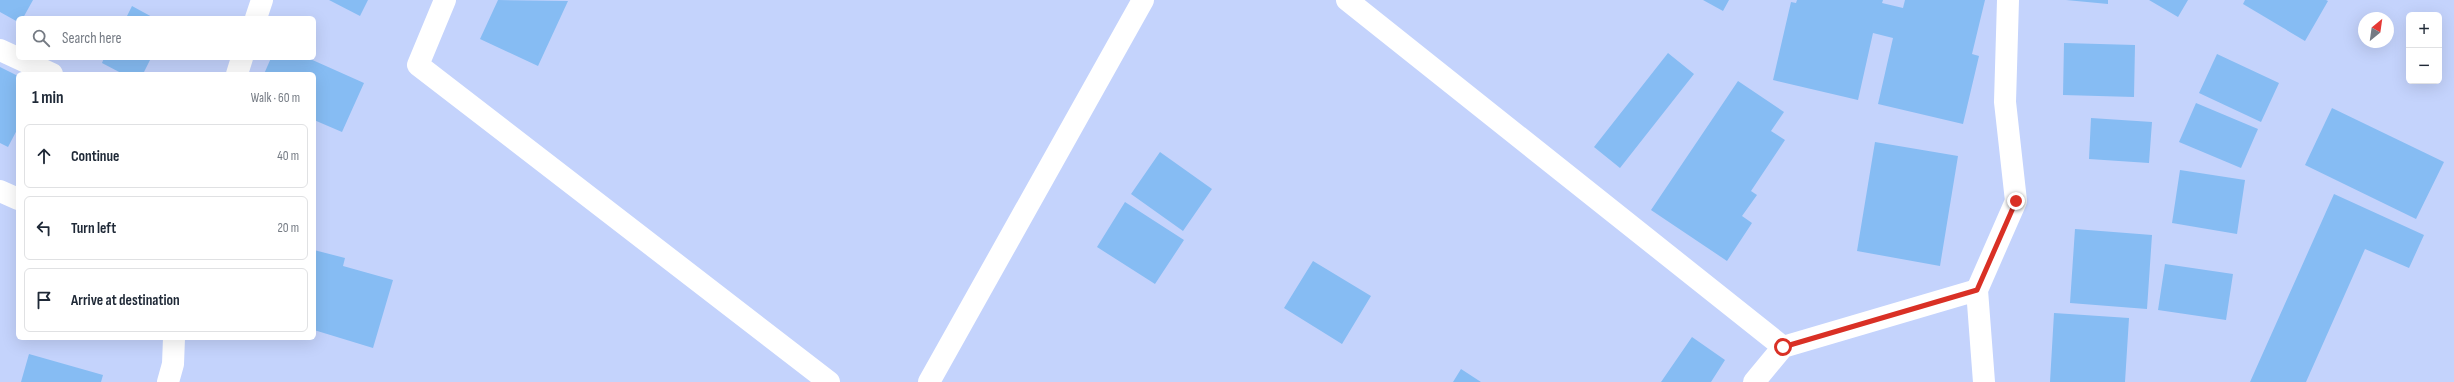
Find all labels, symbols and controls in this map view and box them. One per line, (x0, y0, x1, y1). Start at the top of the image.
north arrow (2358, 12, 2394, 48)
map controls (2406, 12, 2442, 84)
button: + (2406, 12, 2442, 48)
search box (16, 16, 316, 60)
icon: search (30, 27, 52, 49)
text: Search here (62, 29, 122, 48)
button: − (2406, 48, 2442, 84)
text: 1 min (32, 88, 64, 108)
text: Walk · 60 m (251, 90, 300, 106)
icon: ahead (33, 145, 55, 167)
text: Continue (71, 147, 120, 166)
text: 40 m (277, 148, 299, 164)
route end (2007, 192, 2025, 210)
icon: left (33, 217, 55, 239)
text: Turn left (71, 219, 116, 238)
text: 20 m (277, 220, 299, 236)
icon: arrive (33, 289, 55, 311)
text: Arrive at destination (71, 291, 180, 310)
route start (1774, 338, 1792, 356)

